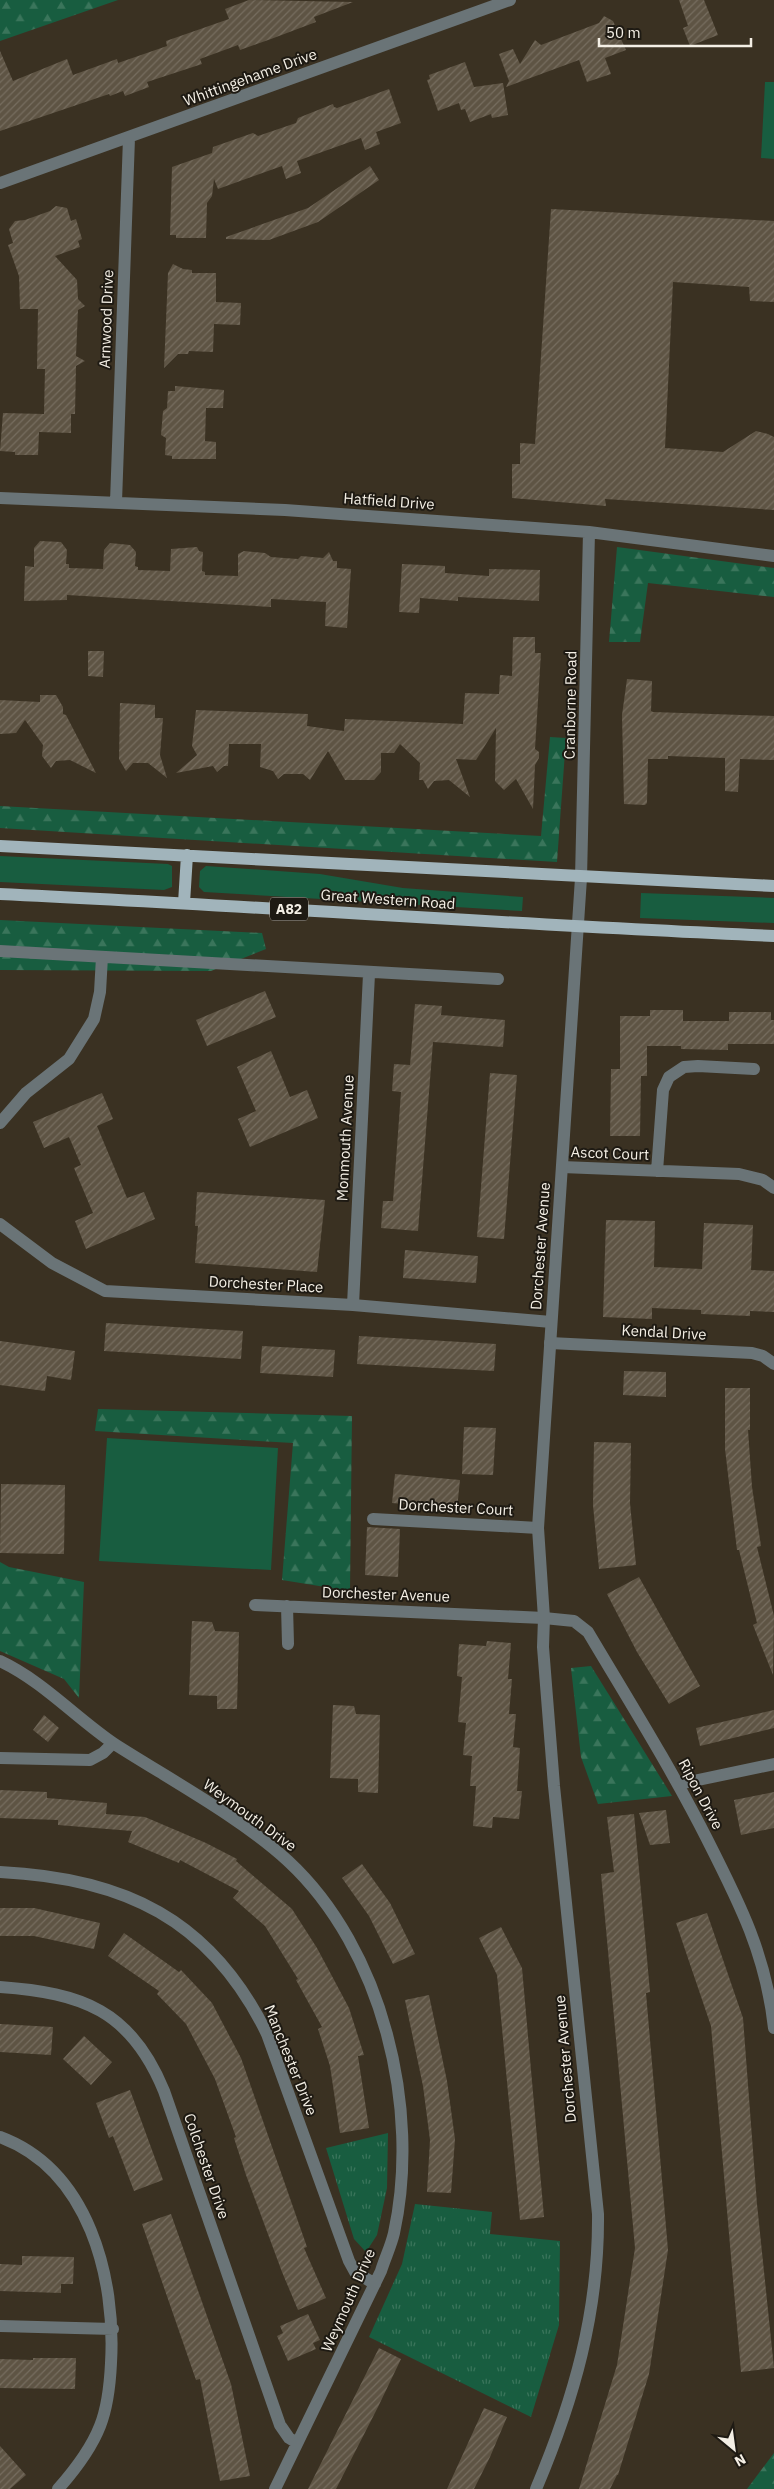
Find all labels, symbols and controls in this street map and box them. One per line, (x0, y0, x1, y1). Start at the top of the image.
scale bar (599, 15, 752, 47)
text: 50 m (606, 23, 641, 42)
street label: Whittingehame Drive (181, 44, 319, 110)
street label: Arnwood Drive (95, 269, 117, 369)
street label: Hatfield Drive (343, 488, 435, 514)
street label: Cranborne Road (560, 650, 580, 760)
street label: Great Western Road (320, 885, 456, 913)
road number: A82 (270, 898, 308, 921)
street label: Monmouth Avenue (332, 1074, 358, 1202)
street label: Ascot Court (570, 1142, 650, 1164)
street label: Dorchester Avenue (526, 1182, 554, 1310)
street label: Dorchester Place (208, 1272, 324, 1296)
street label: Kendal Drive (621, 1320, 707, 1344)
street label: Dorchester Court (398, 1495, 514, 1519)
street label: Dorchester Avenue (322, 1582, 450, 1606)
street label: Ripon Drive (674, 1755, 728, 1833)
street label: Weymouth Drive (200, 1775, 300, 1855)
street label: Dorchester Avenue (550, 1994, 580, 2124)
street label: Manchester Drive (260, 2002, 322, 2118)
street label: Colchester Drive (180, 2111, 234, 2221)
street label: Weymouth Drive (317, 2245, 379, 2355)
north arrow (709, 2424, 759, 2474)
text: N (732, 2450, 749, 2471)

